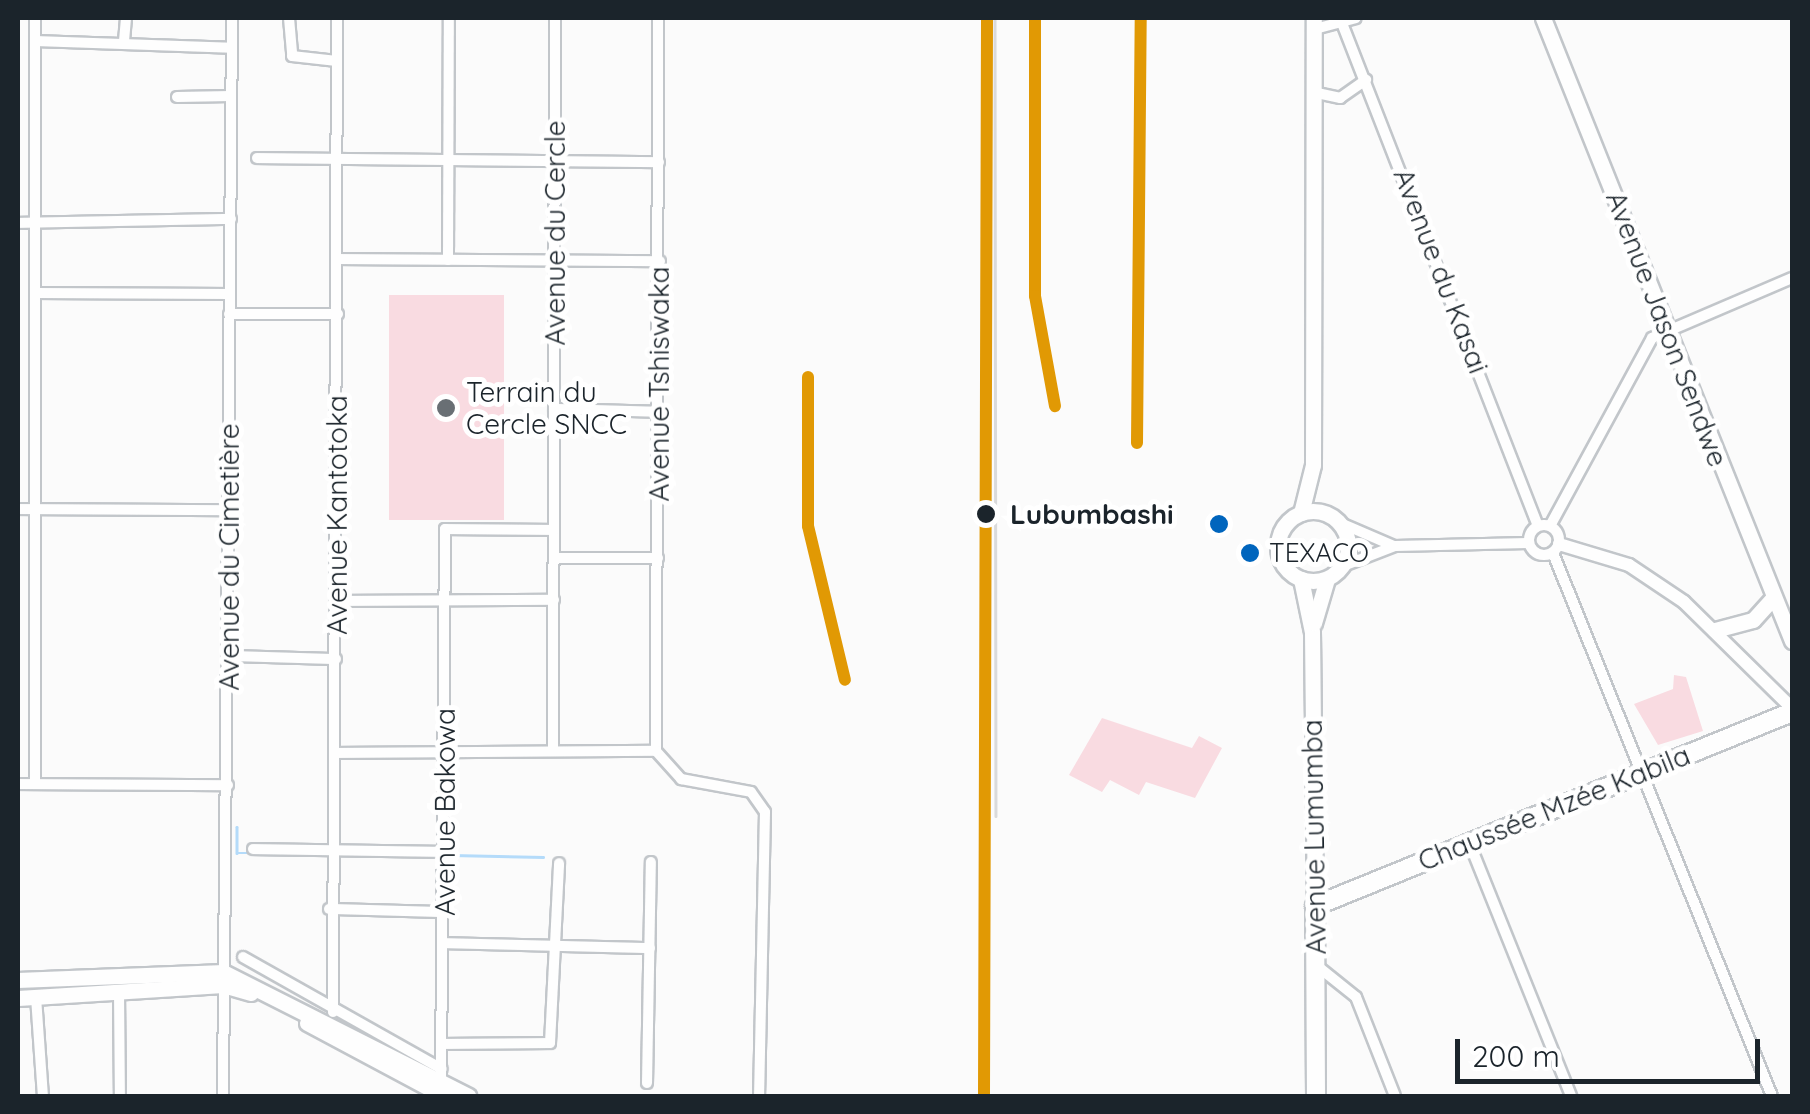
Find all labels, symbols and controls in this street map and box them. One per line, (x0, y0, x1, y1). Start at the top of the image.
street label: Avenue du Cercle (538, 120, 572, 346)
street label: Avenue du Kasai (1387, 164, 1495, 378)
street label: Avenue Jason Sendwe (1599, 187, 1735, 471)
street label: Avenue Tshiswaka (642, 266, 676, 502)
place label: Terrain du Cercle SNCC (466, 375, 627, 441)
street label: Avenue Kantotoka (320, 395, 354, 635)
marker: Terrain du Cercle SNCC (435, 397, 457, 419)
street label: Avenue du Cimetière (212, 423, 246, 691)
place label: Lubumbashi (1010, 497, 1174, 531)
marker: Lubumbashi (971, 499, 1001, 529)
unlabelled marker (1209, 514, 1229, 534)
place label: TEXACO (1269, 537, 1369, 569)
marker: TEXACO (1240, 543, 1260, 563)
street label: Avenue Bakowa (428, 708, 462, 916)
street label: Avenue Lumumba (1295, 719, 1333, 955)
street label: Chaussée Mzée Kabila (1413, 738, 1695, 878)
scale bar (1460, 1019, 1765, 1081)
text: 200 m (1472, 1037, 1560, 1075)

